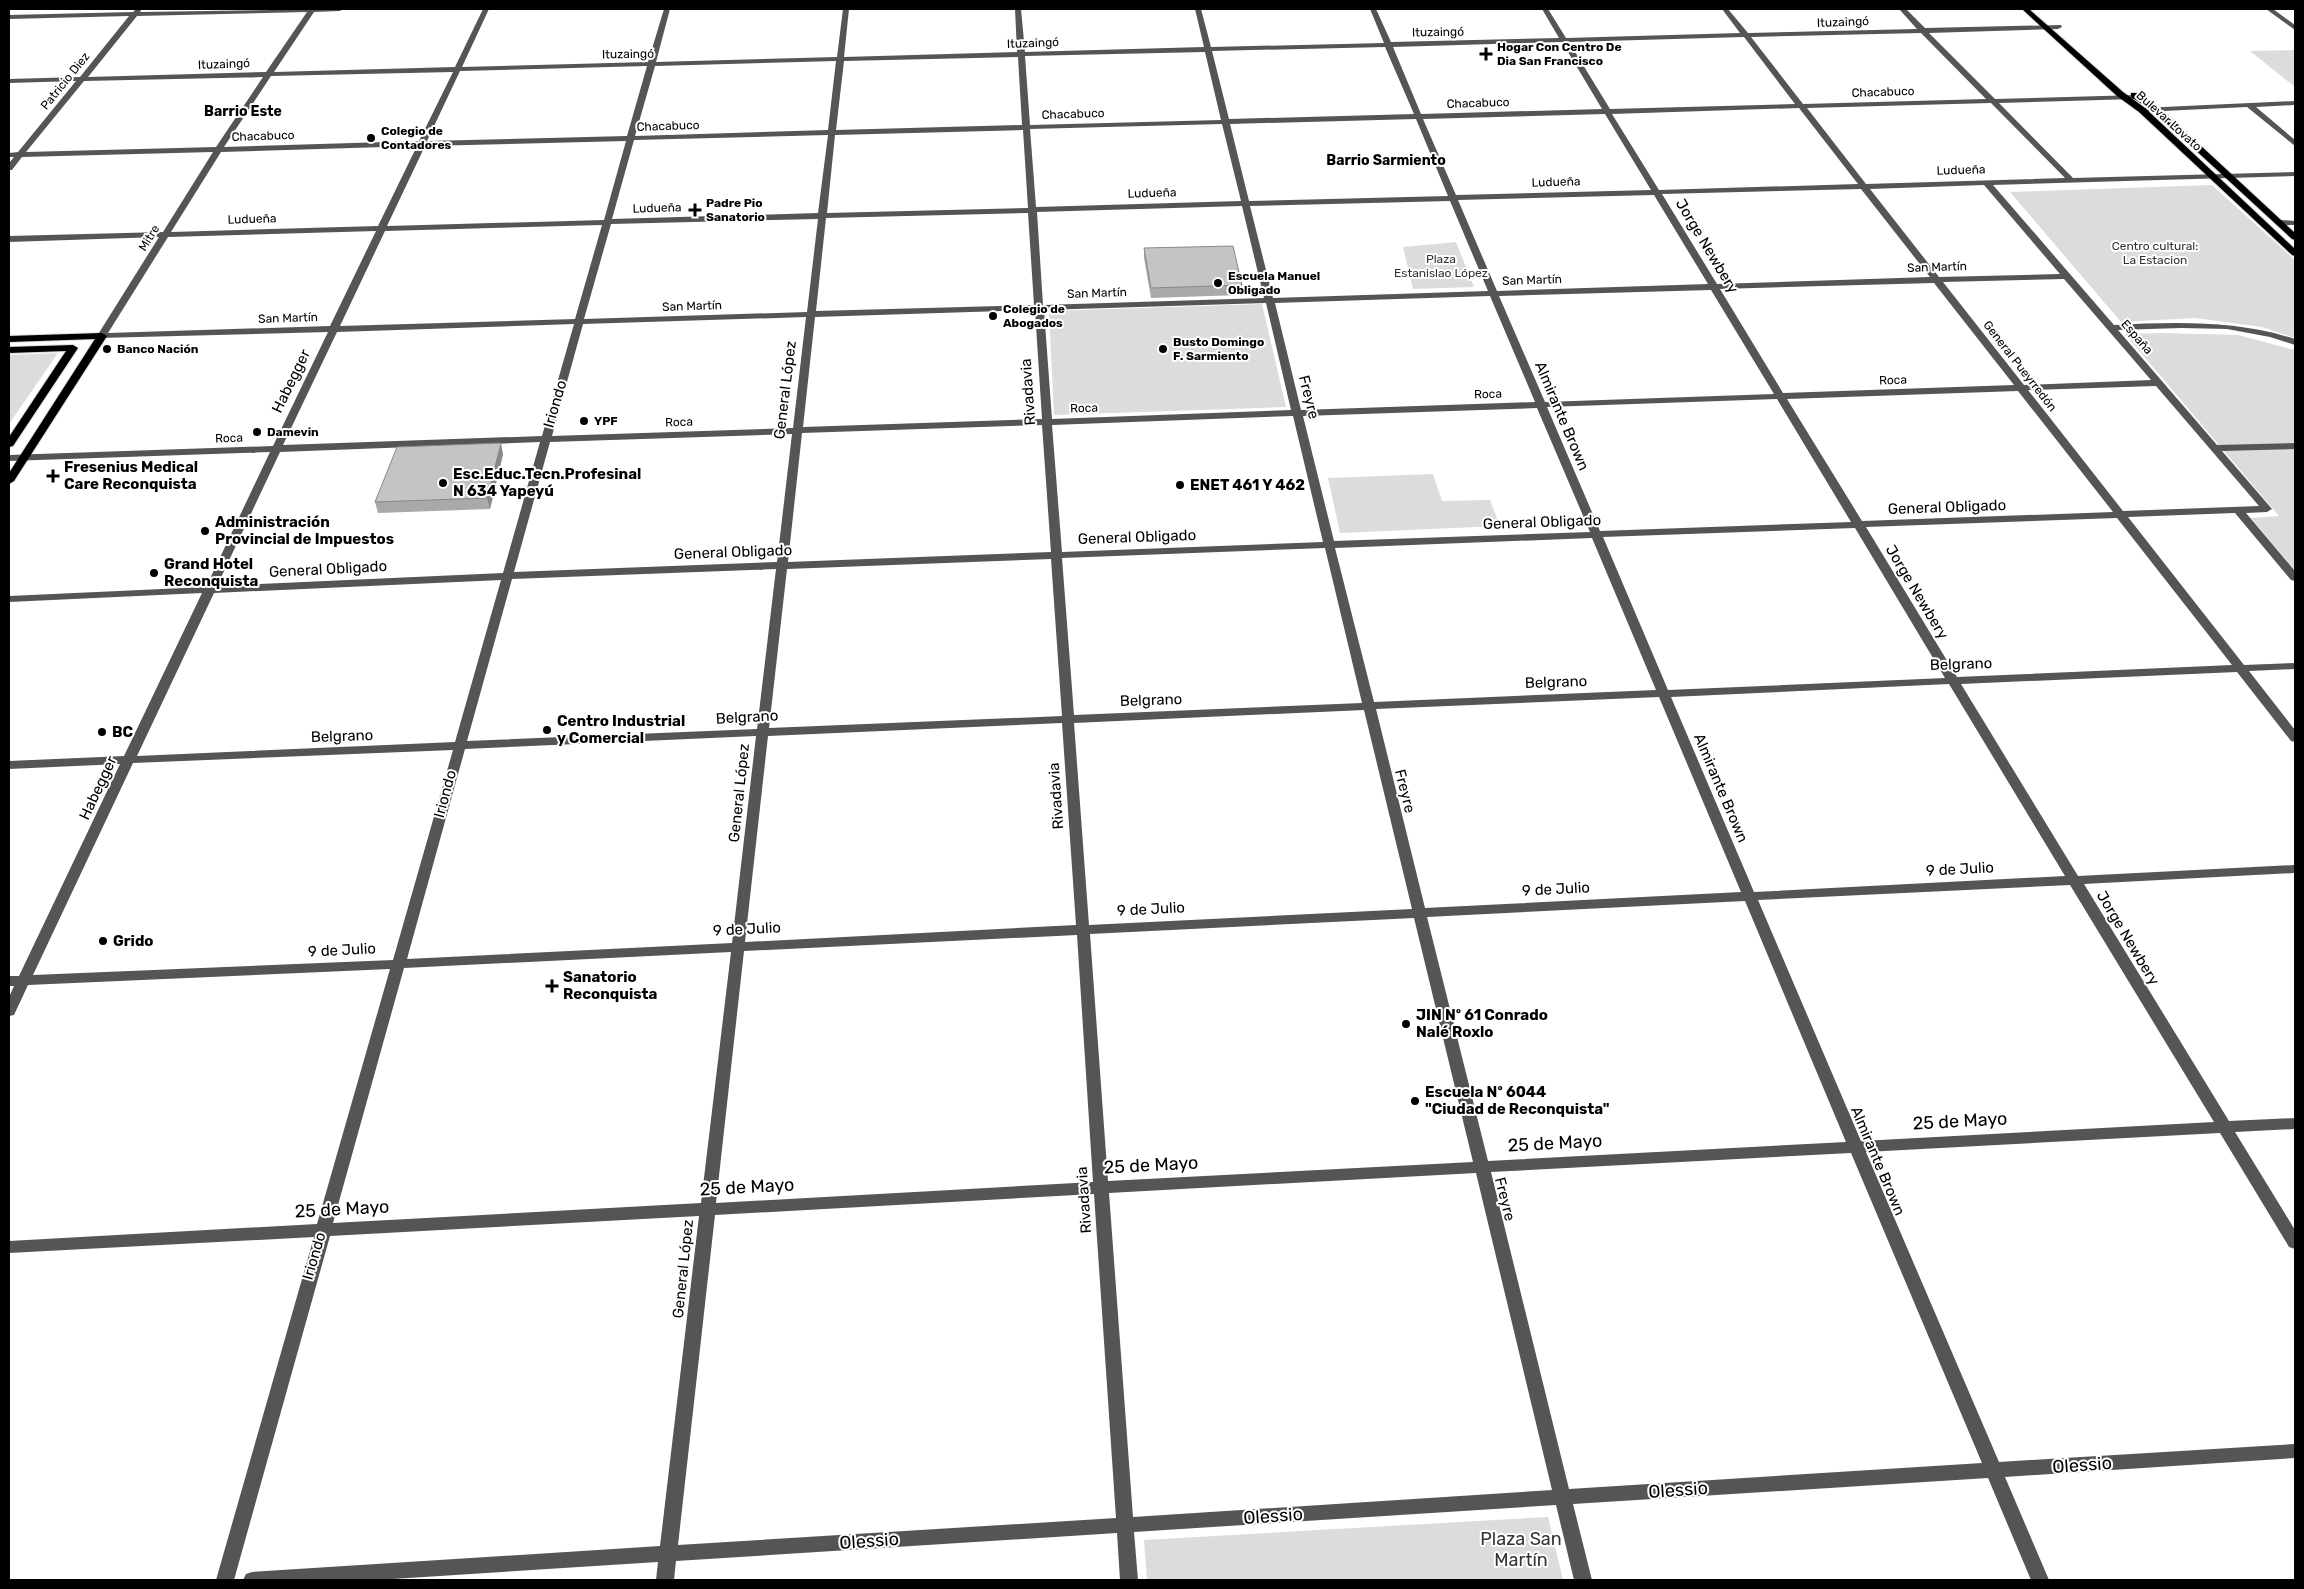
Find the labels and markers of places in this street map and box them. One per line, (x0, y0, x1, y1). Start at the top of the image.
place label: Hogar Con Centro De Dia San Francisco (1497, 40, 1622, 68)
marker: Hogar Con Centro De Dia San Francisco (1479, 47, 1493, 61)
place label: Colegio de Contadores (381, 124, 452, 152)
marker: Colegio de Contadores (365, 132, 377, 144)
place label: Padre Pio Sanatorio (706, 196, 765, 224)
marker: Padre Pio Sanatorio (688, 203, 702, 217)
place label: Escuela Manuel Obligado (1228, 269, 1320, 297)
marker: Escuela Manuel Obligado (1212, 277, 1224, 289)
place label: Colegio de Abogados (1003, 302, 1065, 330)
marker: Colegio de Abogados (987, 310, 999, 322)
place label: Busto Domingo F. Sarmiento (1173, 335, 1264, 363)
place label: Banco Nación (117, 342, 199, 356)
marker: Banco Nación (101, 343, 113, 355)
marker: Busto Domingo F. Sarmiento (1157, 343, 1169, 355)
place label: YPF (594, 414, 618, 428)
marker: YPF (578, 415, 590, 427)
place label: Damevin (267, 425, 319, 439)
marker: Damevin (251, 426, 263, 438)
place label: Fresenius Medical Care Reconquista (64, 458, 198, 493)
place label: Esc.Educ.Tecn.Profesinal N 634 Yapeyú (453, 465, 641, 500)
marker: Fresenius Medical Care Reconquista (46, 469, 60, 483)
place label: ENET 461 Y 462 (1190, 476, 1305, 494)
marker: Esc.Educ.Tecn.Profesinal N 634 Yapeyú (437, 477, 449, 489)
marker: ENET 461 Y 462 (1174, 479, 1186, 491)
place label: Administración Provincial de Impuestos (215, 513, 394, 548)
marker: Administración Provincial de Impuestos (199, 525, 211, 537)
place label: Grand Hotel Reconquista (164, 555, 258, 590)
marker: Grand Hotel Reconquista (148, 567, 160, 579)
place label: Centro Industrial y Comercial (557, 712, 685, 747)
place label: BC (112, 723, 134, 741)
marker: Centro Industrial y Comercial (541, 724, 553, 736)
marker: BC (96, 726, 108, 738)
place label: Grido (113, 932, 154, 950)
marker: Grido (97, 935, 109, 947)
place label: Sanatorio Reconquista (563, 968, 657, 1003)
marker: Sanatorio Reconquista (545, 979, 559, 993)
place label: JIN Nº 61 Conrado Nalé Roxlo (1416, 1006, 1548, 1041)
marker: JIN Nº 61 Conrado Nalé Roxlo (1400, 1018, 1412, 1030)
place label: Escuela Nº 6044 "Ciudad de Reconquista" (1425, 1083, 1610, 1118)
marker: Escuela Nº 6044 "Ciudad de Reconquista" (1409, 1095, 1421, 1107)

